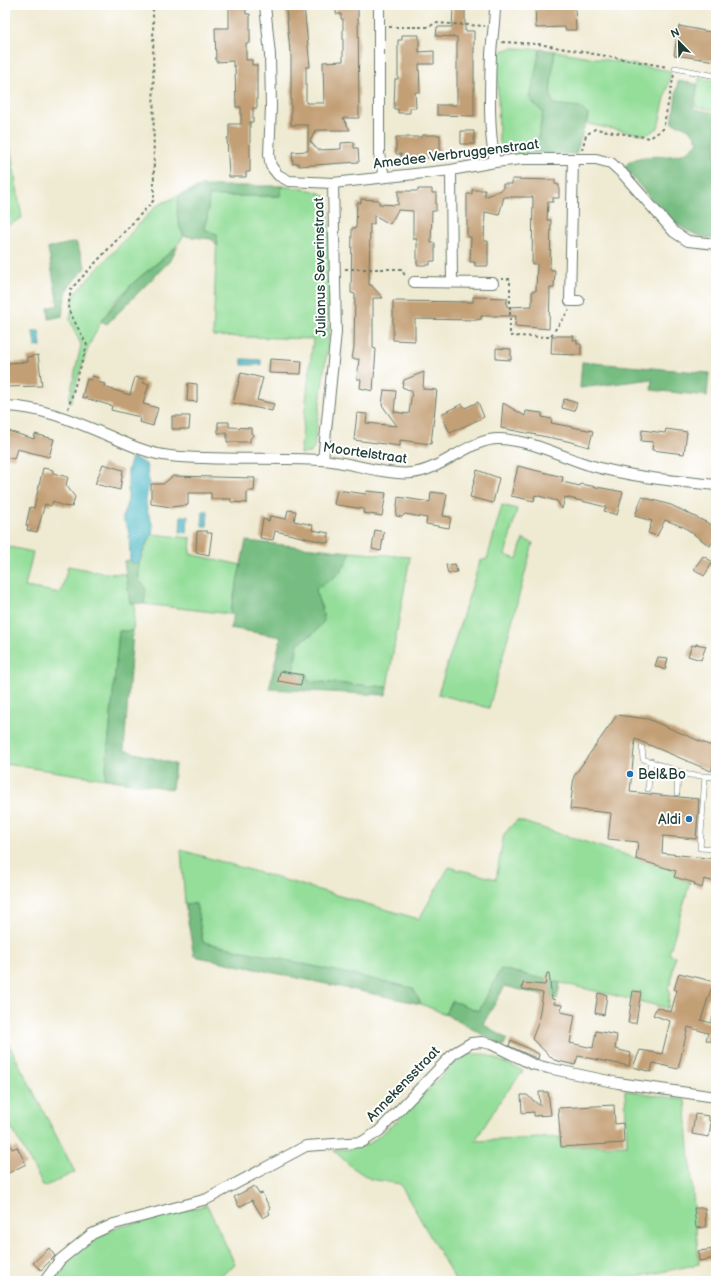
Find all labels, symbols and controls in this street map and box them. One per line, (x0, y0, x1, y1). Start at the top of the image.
north arrow (659, 22, 699, 62)
text: N (669, 26, 682, 41)
street label: Amedee Verbruggenstraat (372, 135, 540, 173)
street label: Julianus Severinstraat (310, 196, 330, 337)
street label: Moortelstraat (322, 439, 409, 467)
place label: Bel&Bo (638, 766, 686, 783)
marker: Bel&Bo (625, 769, 635, 779)
place label: Aldi (658, 811, 681, 828)
marker: Aldi (684, 814, 694, 824)
street label: Annekensstraat (363, 1042, 444, 1125)

